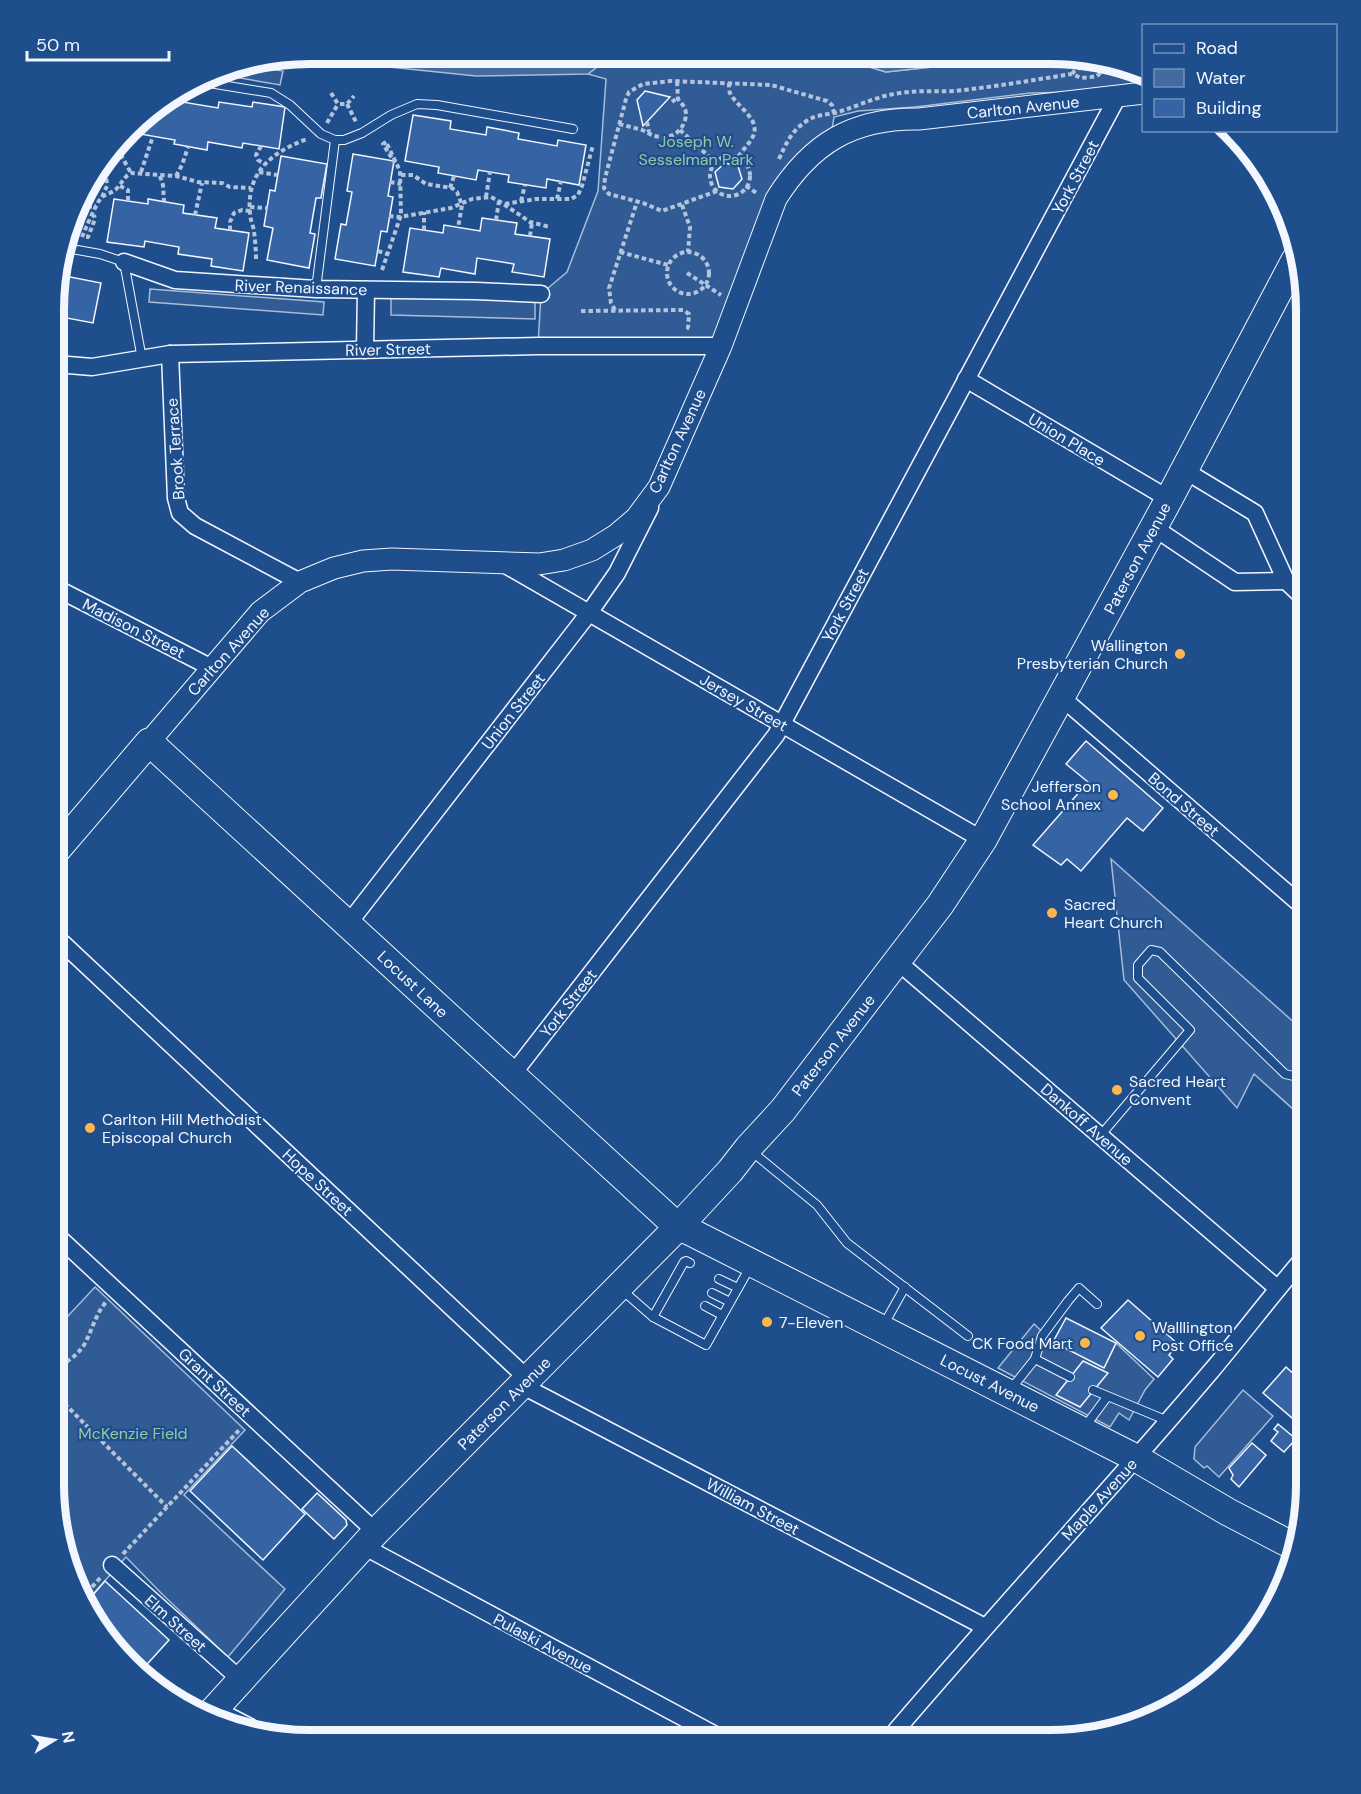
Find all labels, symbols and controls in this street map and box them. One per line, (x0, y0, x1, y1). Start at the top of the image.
scale bar (27, 24, 170, 62)
legend (1142, 24, 1337, 132)
text: 50 m (36, 33, 80, 57)
text: Road (1196, 36, 1238, 60)
text: Water (1196, 66, 1246, 90)
street label: Carlton Avenue (966, 91, 1080, 124)
text: Building (1196, 96, 1261, 120)
park label: Joseph W. Sesselman Park (638, 131, 754, 170)
street label: York Street (1047, 137, 1104, 218)
street label: River Renaissance (234, 275, 368, 300)
street label: River Street (345, 338, 431, 361)
street label: Carlton Avenue (644, 386, 711, 497)
street label: Brook Terrace (161, 397, 190, 501)
street label: Union Place (1024, 408, 1109, 471)
street label: Paterson Avenue (1099, 499, 1176, 618)
street label: York Street (817, 565, 874, 646)
street label: Madison Street (79, 594, 189, 663)
street label: Carlton Avenue (183, 602, 274, 700)
place label: Wallington Presbyterian Church (1017, 635, 1168, 674)
marker: Wallington Presbyterian Church (1173, 647, 1187, 661)
street label: Union Street (477, 669, 550, 754)
street label: Jersey Street (696, 669, 792, 736)
street label: Bond Street (1144, 768, 1224, 841)
place label: Jefferson School Annex (1001, 776, 1101, 815)
marker: Jefferson School Annex (1106, 788, 1120, 802)
place label: Sacred Heart Church (1064, 894, 1163, 933)
marker: Sacred Heart Church (1045, 906, 1059, 920)
street label: Locust Lane (373, 946, 453, 1023)
street label: York Street (535, 965, 602, 1042)
street label: Paterson Avenue (787, 990, 880, 1101)
place label: Sacred Heart Convent (1129, 1071, 1226, 1110)
street label: Dankoff Avenue (1036, 1079, 1137, 1170)
marker: Sacred Heart Convent (1110, 1083, 1124, 1097)
place label: Carlton Hill Methodist Episcopal Church (102, 1109, 262, 1148)
marker: Carlton Hill Methodist Episcopal Church (83, 1121, 97, 1135)
street label: Hope Street (278, 1144, 357, 1220)
place label: 7-Eleven (779, 1312, 843, 1333)
marker: 7-Eleven (760, 1315, 774, 1329)
place label: Walllington Post Office (1152, 1317, 1234, 1356)
marker: Walllington Post Office (1133, 1329, 1147, 1343)
place label: CK Food Mart (972, 1333, 1073, 1354)
marker: CK Food Mart (1078, 1336, 1092, 1350)
street label: Grant Street (174, 1343, 255, 1421)
street label: Locust Avenue (937, 1349, 1043, 1417)
street label: Paterson Avenue (453, 1352, 556, 1455)
park label: McKenzie Field (78, 1423, 188, 1444)
street label: Maple Avenue (1057, 1454, 1142, 1545)
street label: William Street (702, 1473, 803, 1540)
street label: Elm Street (140, 1590, 211, 1657)
street label: Pulaski Avenue (490, 1609, 596, 1678)
north arrow (24, 1710, 84, 1770)
text: N (57, 1730, 80, 1745)

